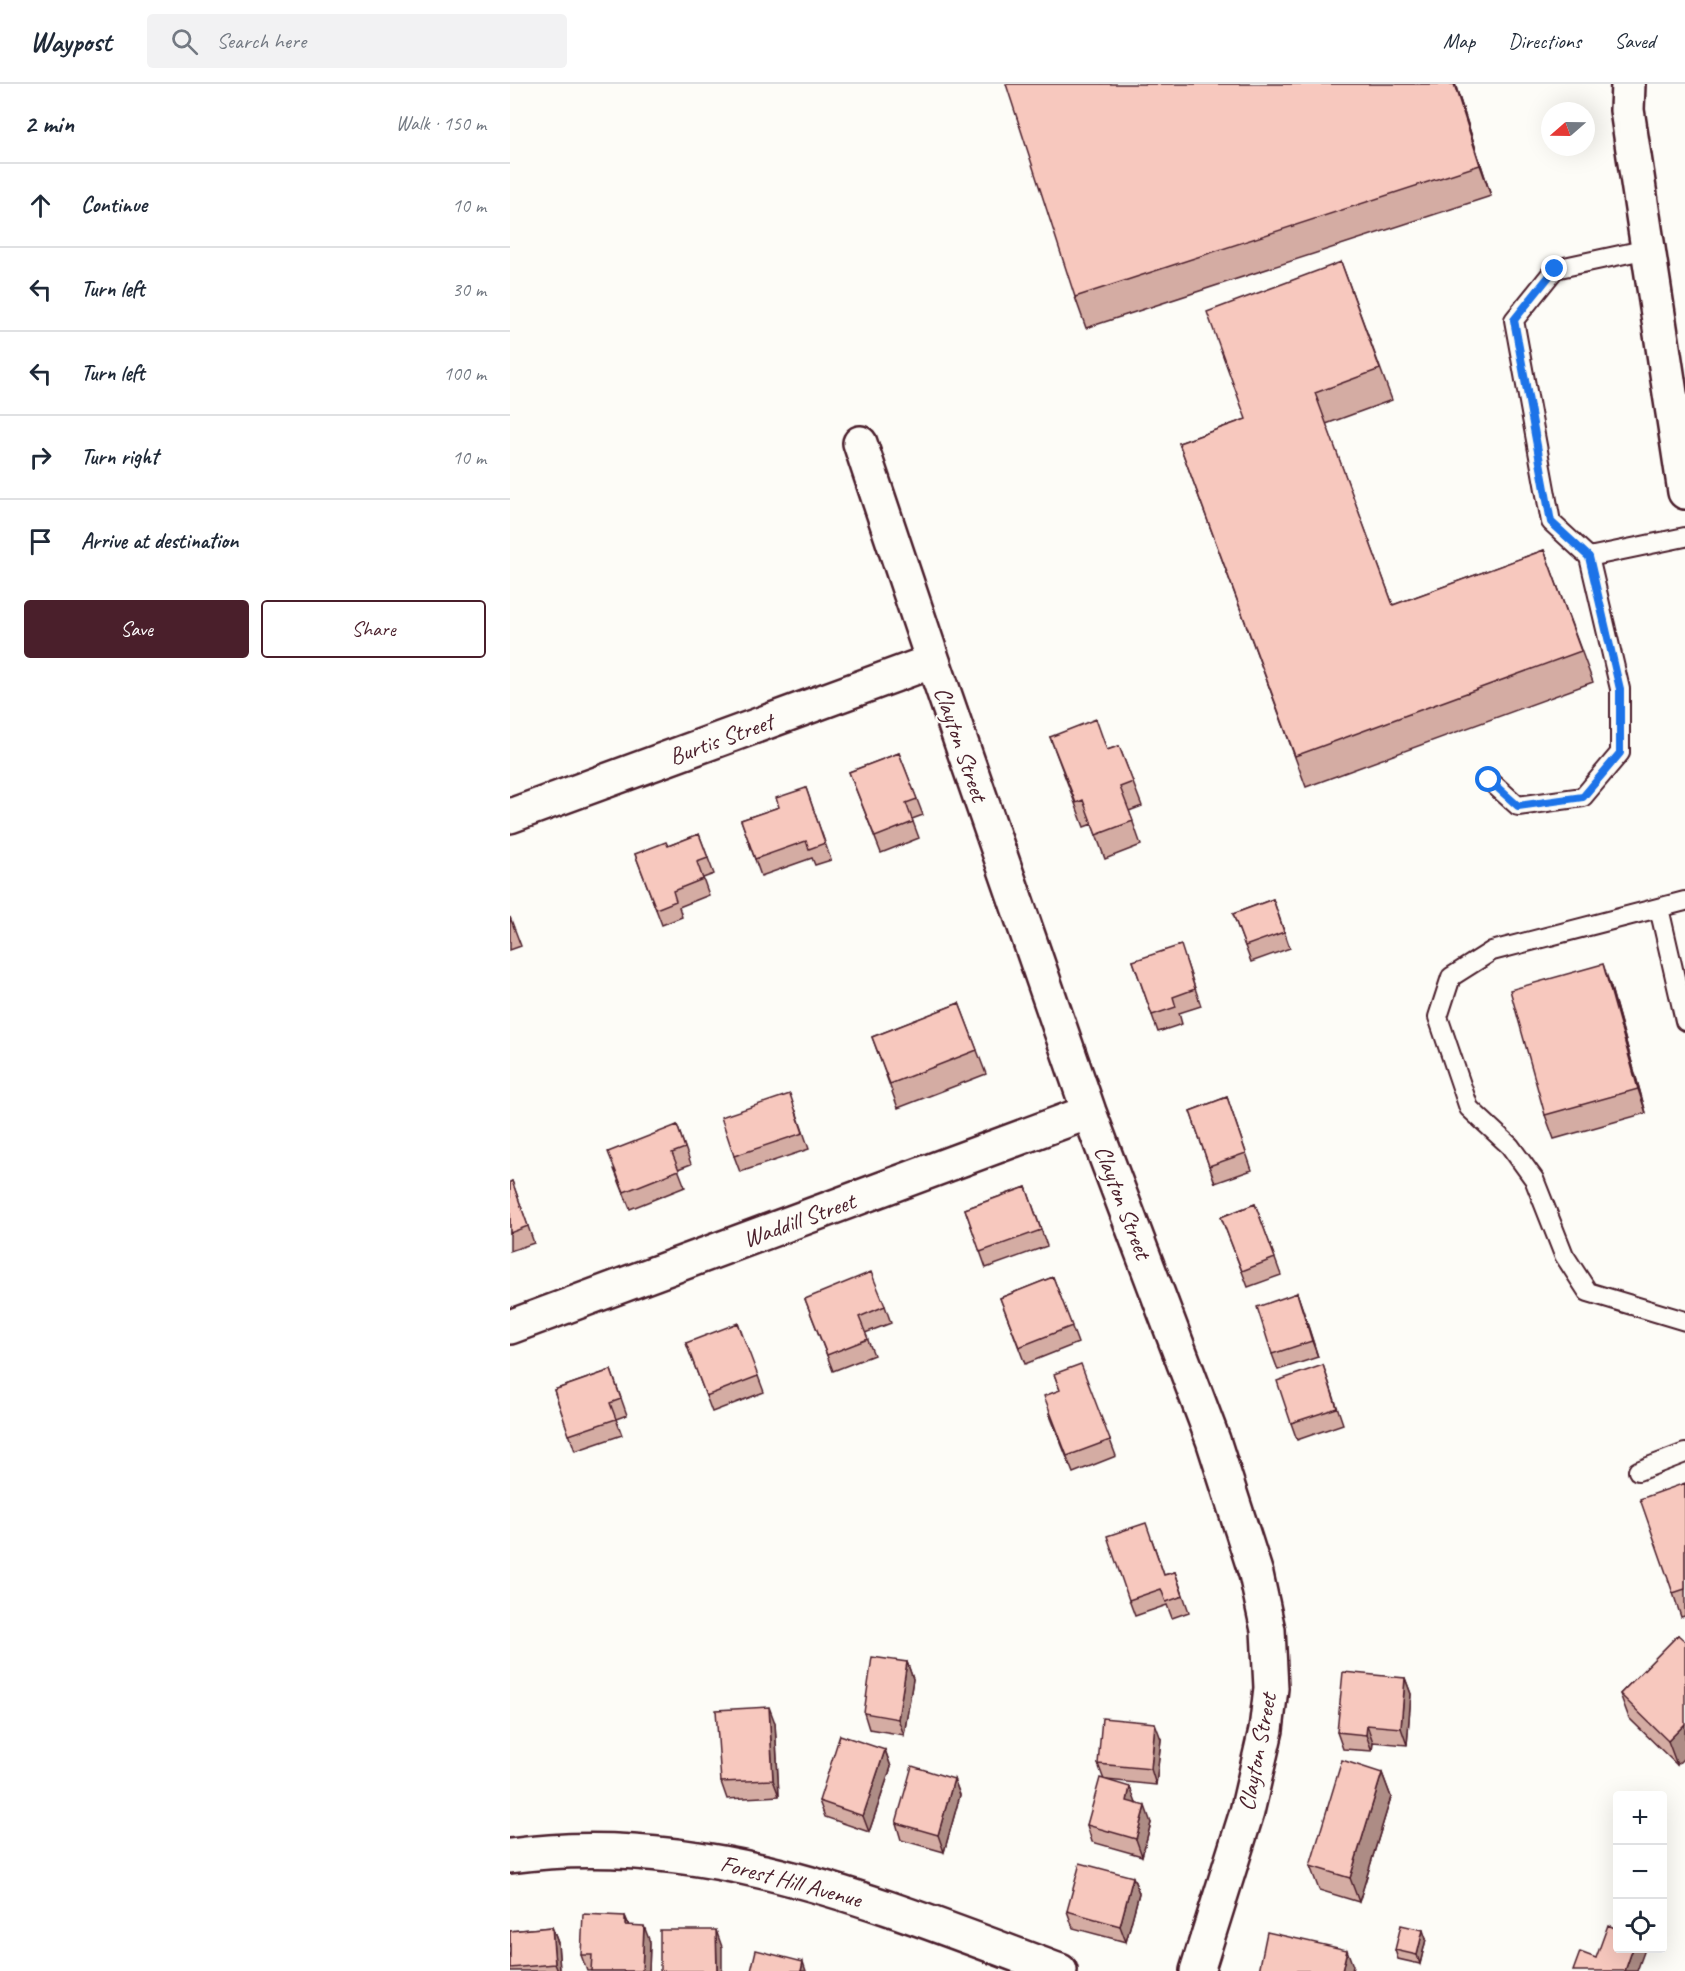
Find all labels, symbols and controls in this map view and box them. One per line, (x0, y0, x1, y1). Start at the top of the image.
search box (147, 14, 567, 68)
text: Waypost (30, 24, 111, 59)
icon: search (168, 25, 201, 58)
text: Search here (216, 27, 306, 55)
text: Map (1443, 28, 1475, 54)
text: Directions (1508, 28, 1581, 54)
text: Saved (1614, 28, 1655, 54)
north arrow (1541, 102, 1595, 156)
text: 2 min (24, 107, 74, 140)
text: Walk · 150 m (396, 111, 486, 136)
icon: ahead (24, 189, 57, 222)
text: Continue (81, 191, 147, 219)
text: 10 m (452, 193, 486, 218)
route end (1541, 255, 1567, 281)
icon: left (24, 273, 57, 306)
text: Turn left (81, 275, 145, 303)
text: 30 m (452, 277, 486, 302)
icon: left (24, 357, 57, 390)
text: Turn left (81, 359, 145, 387)
text: 100 m (443, 361, 486, 386)
icon: right (24, 441, 57, 474)
text: Turn right (81, 443, 158, 471)
text: 10 m (452, 445, 486, 470)
icon: arrive (24, 525, 57, 558)
text: Arrive at destination (81, 527, 238, 555)
button: Save (24, 600, 249, 658)
button: Share (261, 600, 486, 658)
street label: Clayton Street (927, 683, 995, 807)
street label: Burtis Street (665, 705, 780, 772)
route start (1475, 766, 1501, 792)
street label: Clayton Street (1088, 1141, 1159, 1265)
street label: Waddill Street (739, 1185, 861, 1254)
street label: Clayton Street (1231, 1689, 1283, 1813)
map controls (1613, 1791, 1667, 1953)
button: + (1613, 1791, 1667, 1845)
button: − (1613, 1845, 1667, 1899)
street label: Forest Hill Avenue (717, 1848, 867, 1915)
button: locate (1613, 1899, 1667, 1953)

